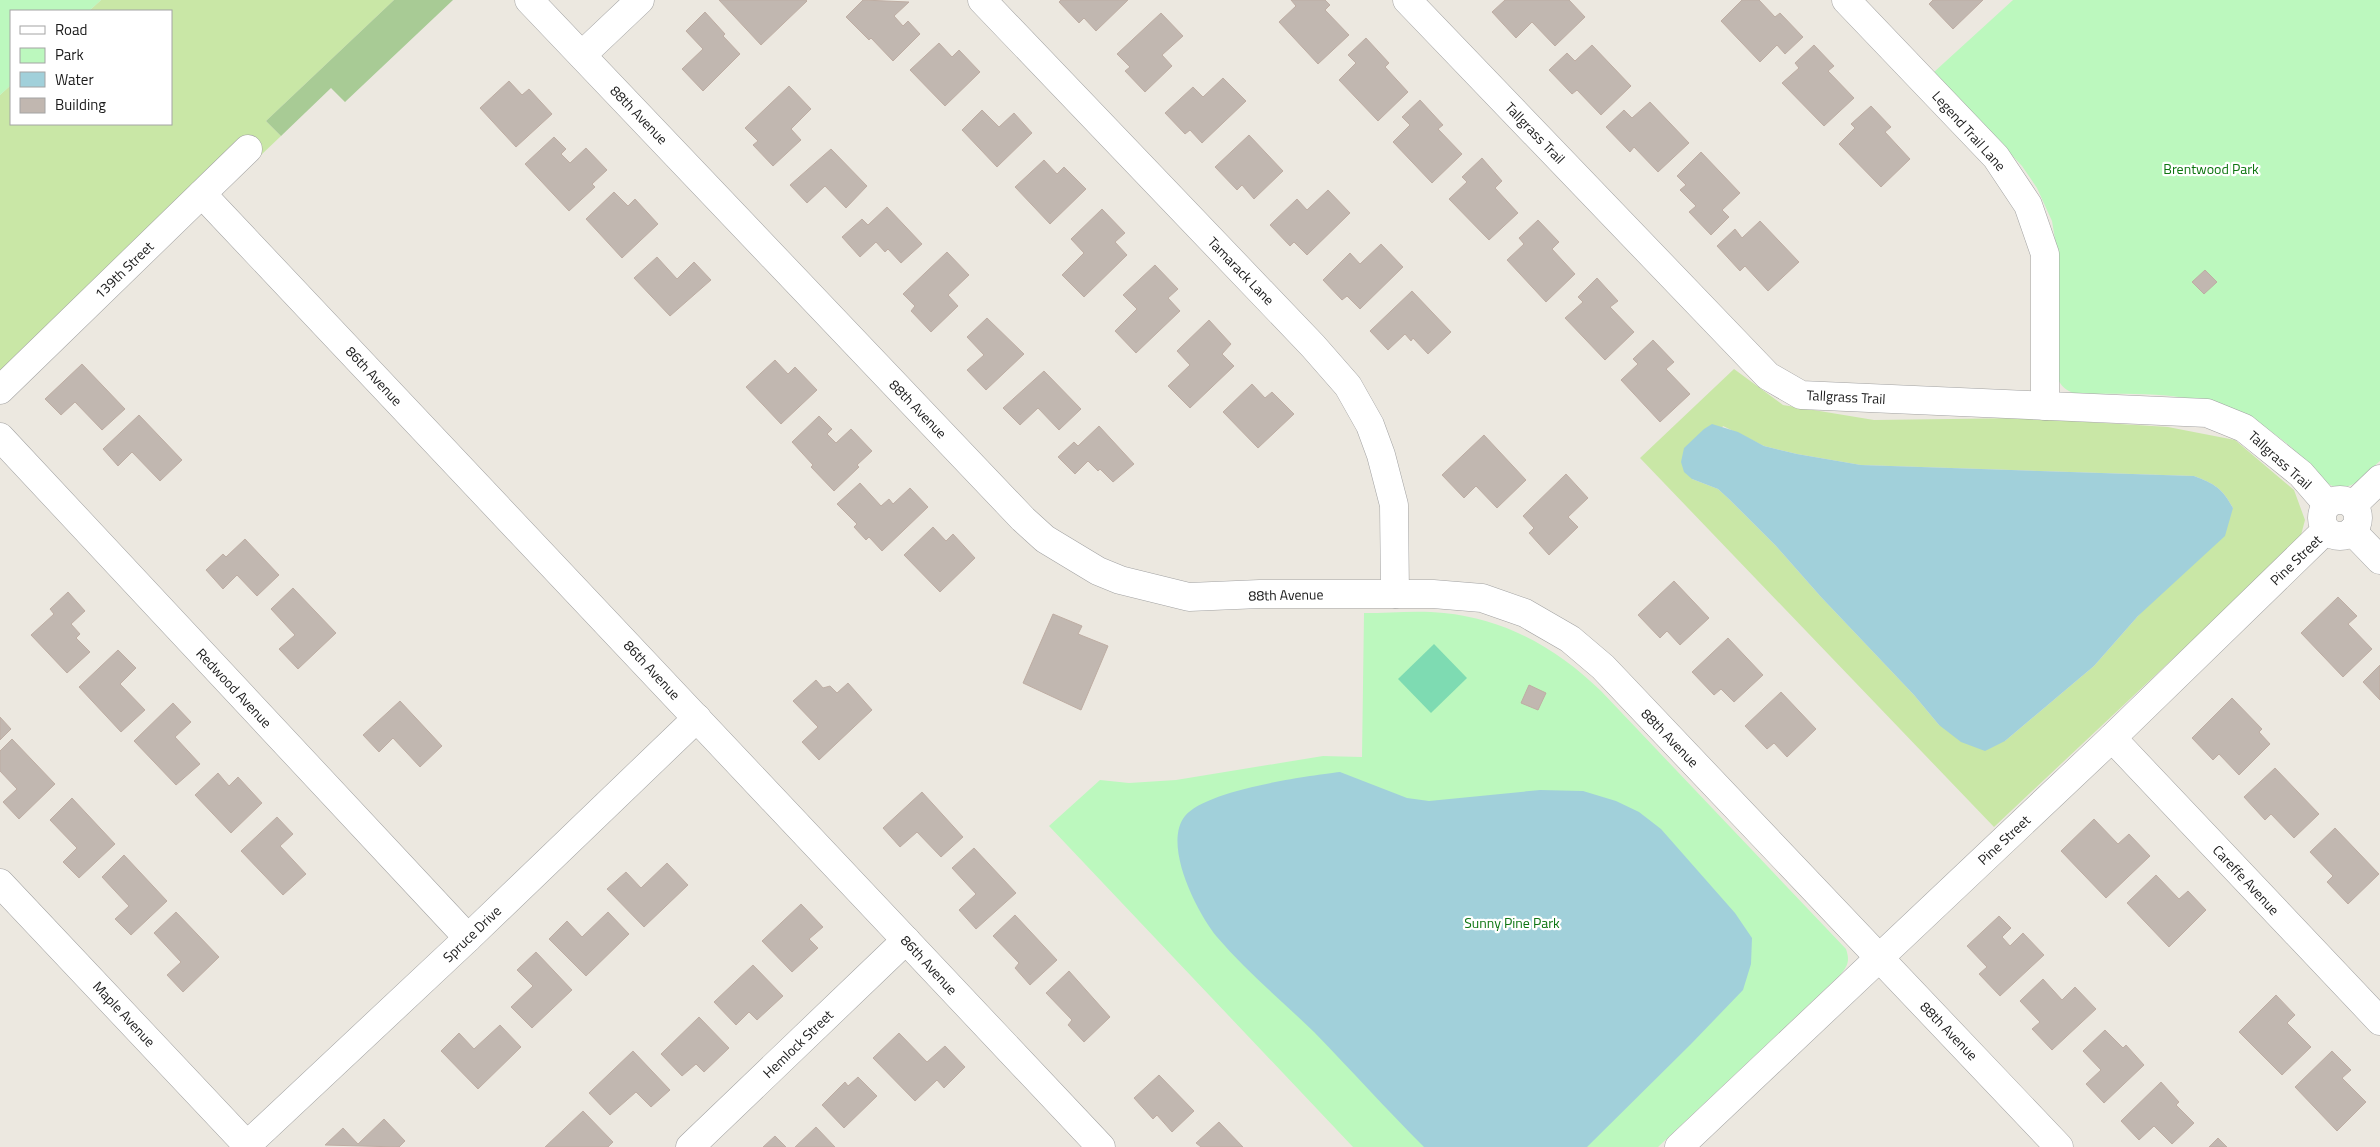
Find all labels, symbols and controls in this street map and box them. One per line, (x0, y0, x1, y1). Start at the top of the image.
legend (10, 10, 172, 125)
text: Road (55, 18, 87, 41)
text: Park (55, 43, 84, 66)
text: Water (55, 68, 94, 91)
street label: 88th Avenue (606, 80, 673, 149)
street label: Legend Trail Lane (1928, 86, 2011, 175)
text: Building (55, 93, 106, 116)
street label: Tallgrass Trail (1500, 97, 1570, 168)
park label: Brentwood Park (2163, 158, 2259, 179)
street label: Tamarack Lane (1203, 232, 1279, 310)
street label: 139th Street (89, 236, 158, 303)
street label: 86th Avenue (341, 341, 408, 410)
street label: 88th Avenue (885, 374, 952, 443)
street label: Tallgrass Trail (1806, 384, 1886, 409)
street label: Tallgrass Trail (2244, 425, 2317, 494)
street label: Pine Street (2265, 529, 2326, 590)
street label: 88th Avenue (1248, 583, 1324, 606)
street label: 86th Avenue (619, 635, 686, 704)
street label: Redwood Avenue (192, 643, 277, 732)
street label: 88th Avenue (1637, 703, 1704, 772)
street label: Pine Street (1973, 810, 2035, 870)
street label: Careffe Avenue (2208, 840, 2285, 920)
street label: Spruce Drive (438, 900, 506, 967)
park label: Sunny Pine Park (1464, 912, 1560, 933)
street label: 86th Avenue (896, 930, 963, 999)
street label: Maple Avenue (88, 976, 160, 1051)
street label: 88th Avenue (1916, 996, 1983, 1065)
street label: Hemlock Street (758, 1005, 838, 1083)

